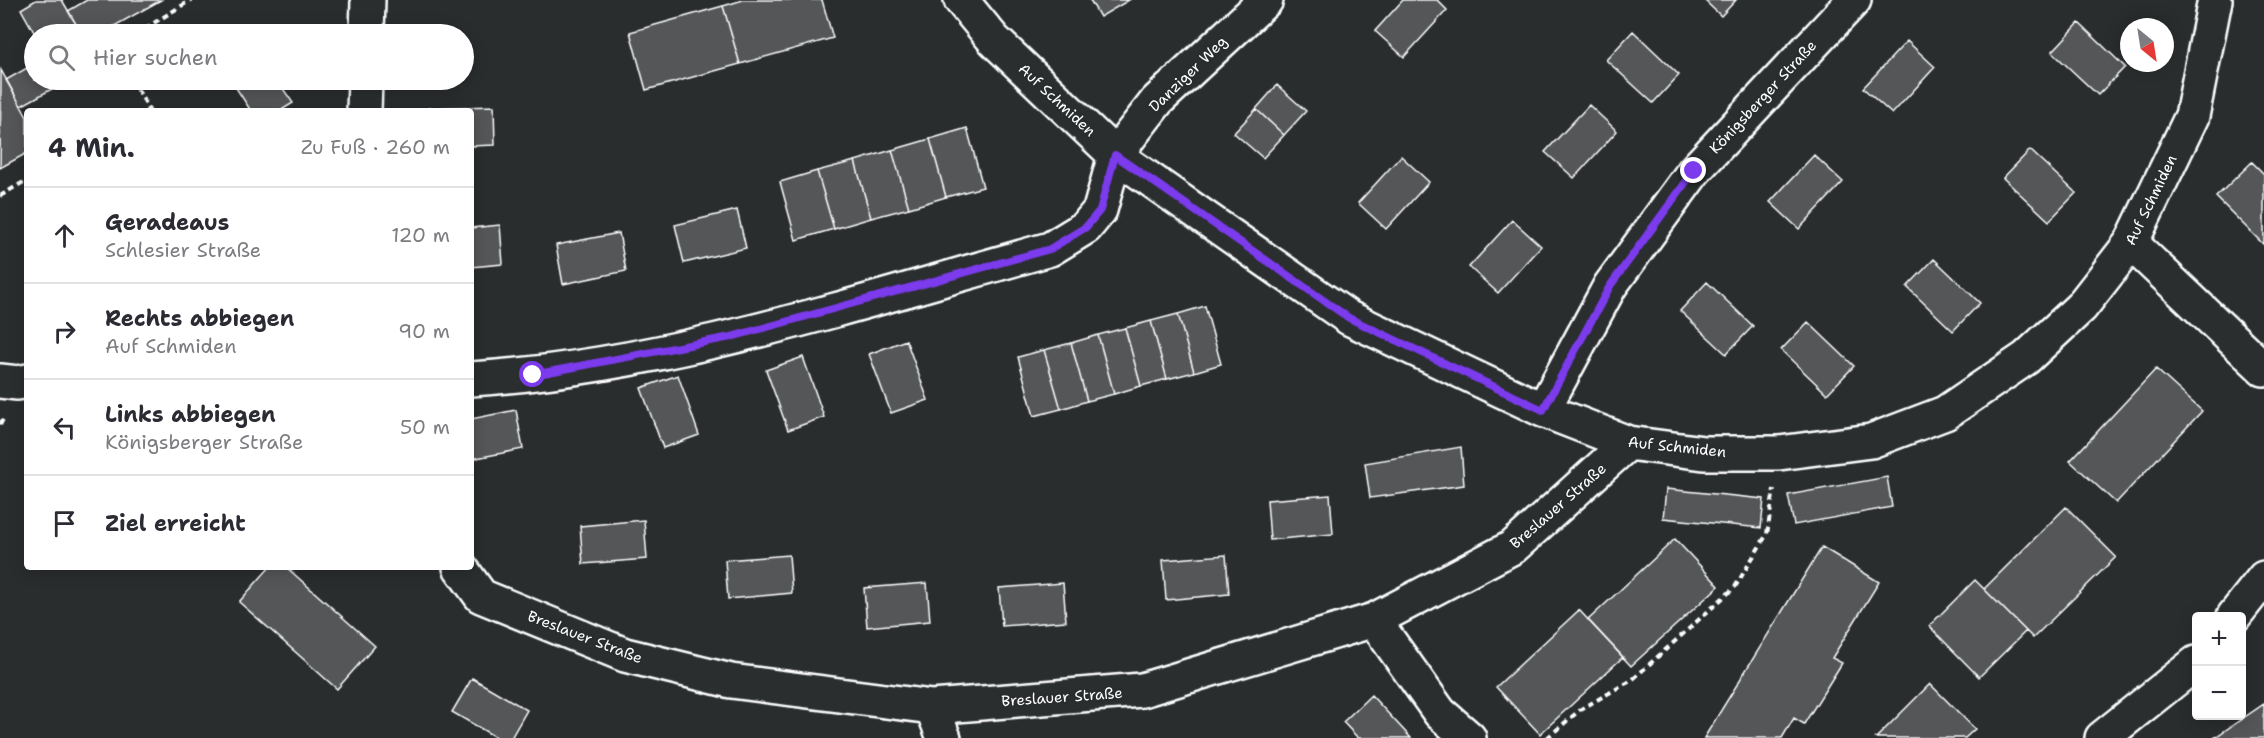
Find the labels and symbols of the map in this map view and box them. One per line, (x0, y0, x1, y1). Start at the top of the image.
north arrow (2120, 18, 2174, 72)
street label: Danziger Weg (1145, 32, 1231, 116)
street label: Königsberger Straße (1705, 36, 1821, 158)
street label: Auf Schmiden (1014, 59, 1100, 141)
street label: Auf Schmiden (2120, 151, 2182, 249)
route end (1680, 157, 1706, 183)
route start (519, 361, 545, 387)
street label: Auf Schmiden (1627, 432, 1727, 462)
street label: Breslauer Straße (1506, 459, 1610, 553)
street label: Breslauer Straße (525, 606, 645, 668)
street label: Breslauer Straße (1001, 683, 1123, 711)

